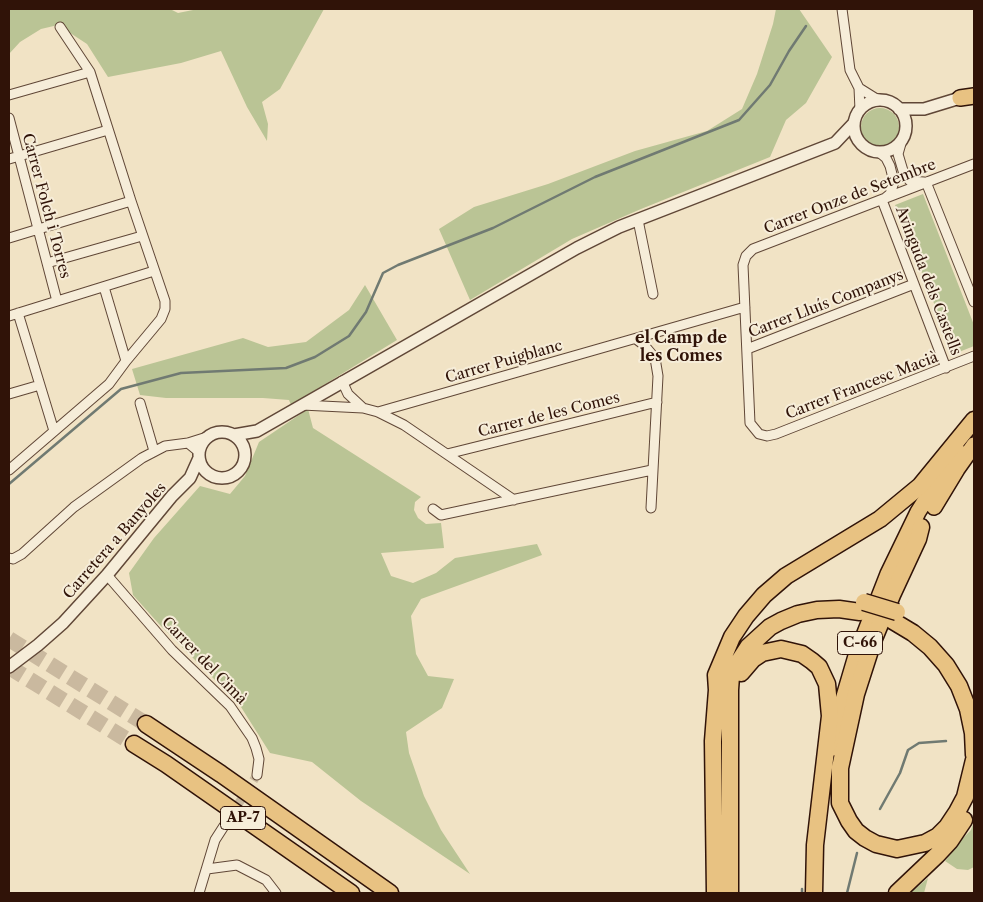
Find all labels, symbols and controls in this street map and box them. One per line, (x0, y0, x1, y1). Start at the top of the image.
street label: Carrer Folch i Torres (18, 131, 74, 281)
street label: Carrer Onze de Setembre (761, 156, 939, 238)
street label: Avinguda dels Castells (891, 204, 965, 358)
street label: Carrer Lluís Companys (746, 266, 906, 342)
district label: el Camp de les Comes (635, 328, 727, 366)
street label: Carrer Puigblanc (443, 337, 565, 387)
street label: Carrer Francesc Macià (783, 349, 941, 423)
street label: Carrer de les Comes (476, 389, 622, 441)
street label: Carretera a Banyoles (60, 479, 170, 603)
street label: Carrer del Cimà (158, 614, 250, 708)
road number: C-66 (838, 632, 882, 654)
road number: AP-7 (220, 806, 266, 830)

